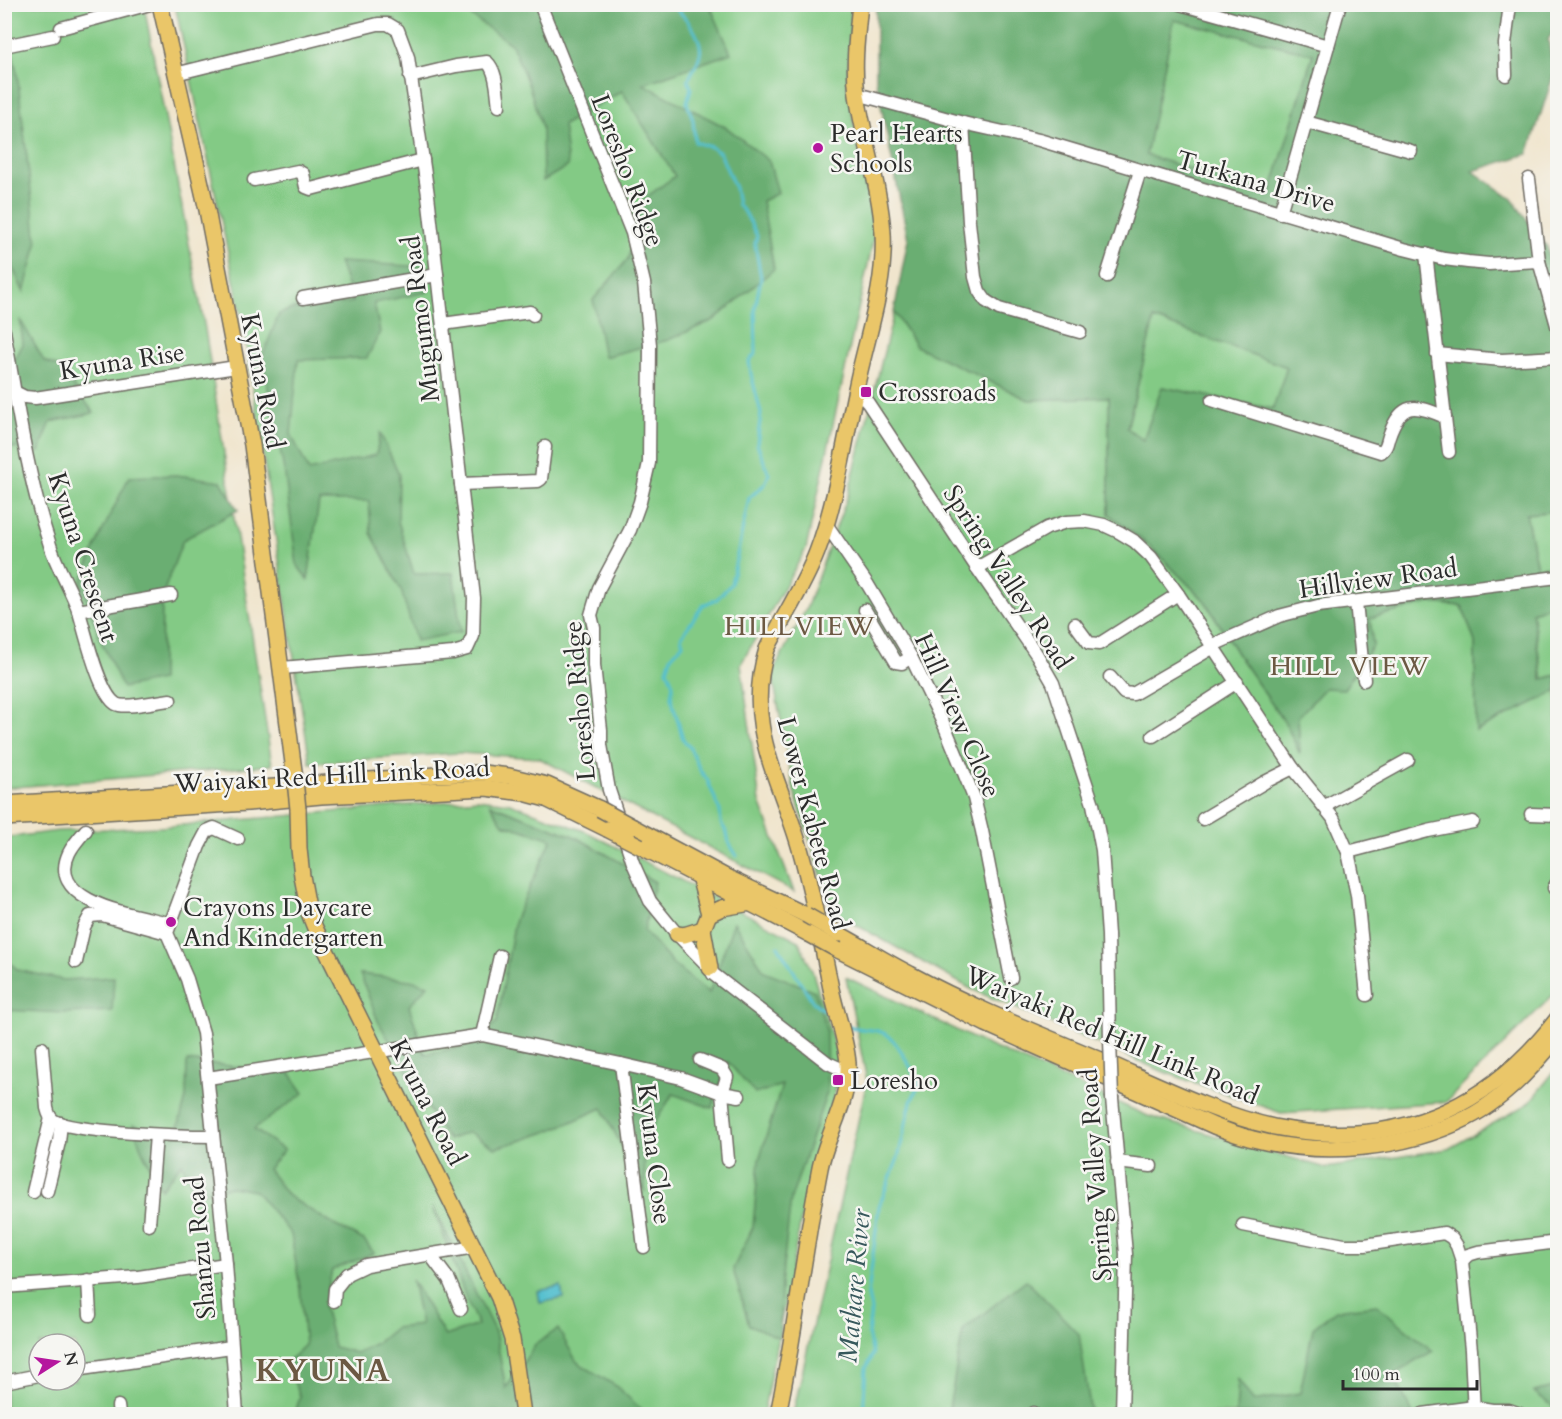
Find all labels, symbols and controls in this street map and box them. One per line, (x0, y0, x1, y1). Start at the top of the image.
street label: Loresho Ridge (582, 89, 673, 251)
place label: Pearl Hearts Schools (830, 116, 963, 181)
marker: Pearl Hearts Schools (811, 141, 825, 155)
street label: Turkana Drive (1172, 142, 1339, 221)
street label: Mugumo Road (393, 233, 448, 404)
street label: Kyuna Road (232, 310, 293, 452)
street label: Kyuna Rise (57, 334, 187, 389)
place label: Crossroads (878, 375, 996, 410)
marker: Crossroads (859, 385, 873, 399)
street label: Kyuna Crescent (40, 468, 127, 647)
street label: Spring Valley Road (935, 478, 1080, 676)
street label: Hillview Road (1297, 550, 1460, 607)
district label: HILLVIEW (724, 608, 876, 645)
street label: Loresho Ridge (555, 619, 604, 782)
street label: Hill View Close (906, 628, 1009, 803)
district label: HILL VIEW (1270, 648, 1430, 685)
street label: Lower Kabete Road (768, 713, 859, 934)
street label: Waiyaki Red Hill Link Road (172, 750, 491, 801)
place label: Crayons Daycare And Kindergarten (183, 890, 384, 955)
marker: Crayons Daycare And Kindergarten (164, 915, 178, 929)
street label: Waiyaki Red Hill Link Road (959, 957, 1264, 1113)
street label: Kyuna Road (381, 1033, 474, 1172)
place label: Loresho (850, 1063, 938, 1098)
street label: Spring Valley Road (1071, 1067, 1120, 1283)
marker: Loresho (831, 1073, 845, 1087)
street label: Kyuna Close (629, 1082, 680, 1226)
street label: Shanzu Road (177, 1175, 224, 1321)
water label: Mathare River (829, 1206, 880, 1364)
north arrow (27, 1332, 87, 1392)
district label: KYUNA (255, 1349, 391, 1393)
text: N (58, 1350, 83, 1368)
scale bar (1343, 1353, 1476, 1391)
text: 100 m (1352, 1362, 1400, 1387)

